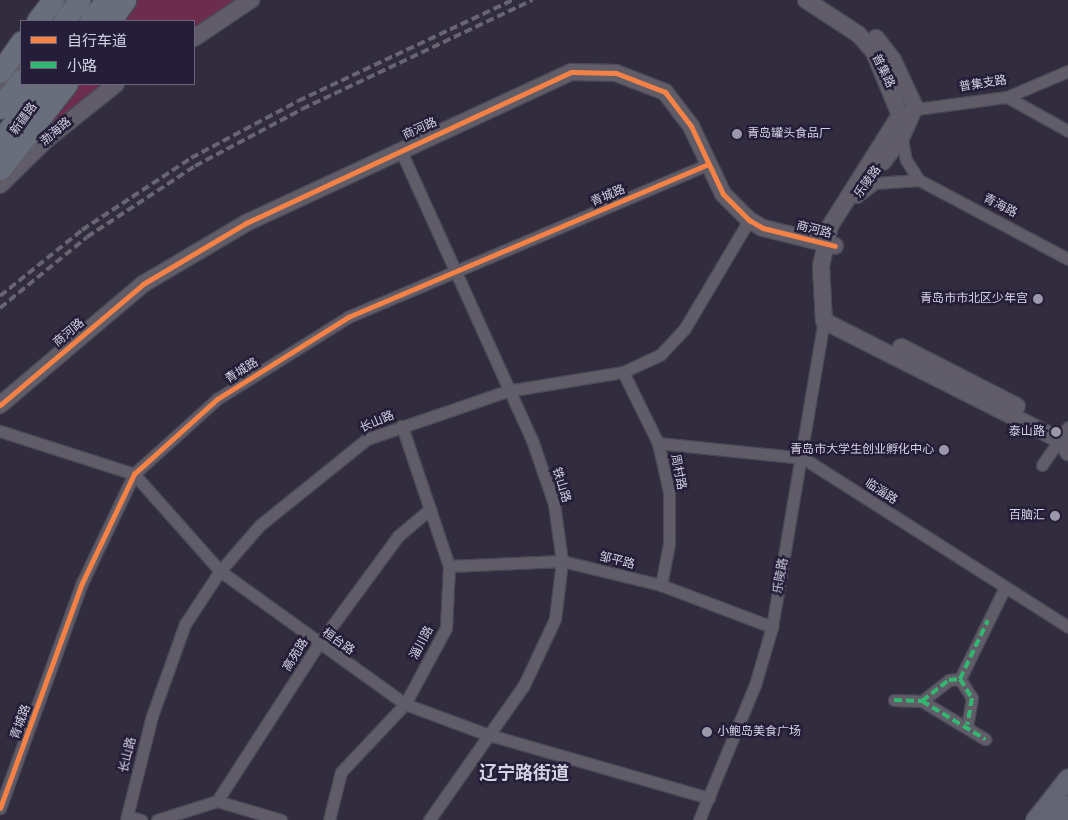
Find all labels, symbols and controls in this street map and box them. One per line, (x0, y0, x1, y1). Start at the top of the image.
legend (20, 20, 195, 85)
text: 自行车道 (67, 32, 127, 50)
street label: 普集路 (869, 52, 897, 90)
text: 小路 (67, 57, 97, 75)
street label: 普集支路 (958, 73, 1008, 95)
street label: 新疆路 (8, 100, 40, 138)
street label: 渤海路 (38, 115, 74, 149)
street label: 商河路 (401, 115, 439, 143)
place label: 青岛罐头食品厂 (747, 127, 831, 141)
marker: 青岛罐头食品厂 (731, 128, 743, 140)
street label: 乐陵路 (852, 163, 884, 201)
street label: 青城路 (589, 182, 627, 210)
street label: 青海路 (981, 191, 1019, 221)
street label: 商河路 (795, 219, 833, 241)
place label: 青岛市市北区少年宫 (920, 292, 1028, 306)
marker: 青岛市市北区少年宫 (1032, 293, 1044, 305)
street label: 商河路 (51, 316, 87, 350)
street label: 青城路 (223, 355, 261, 387)
street label: 长山路 (358, 408, 396, 436)
place label: 泰山路 (1009, 425, 1045, 439)
marker: 泰山路 (1049, 425, 1063, 439)
place label: 青岛市大学生创业孵化中心 (790, 443, 934, 457)
marker: 青岛市大学生创业孵化中心 (938, 444, 950, 456)
street label: 周村路 (667, 453, 689, 491)
street label: 铁山路 (549, 466, 573, 504)
street label: 临淄路 (862, 476, 900, 508)
place label: 百脑汇 (1009, 509, 1045, 523)
marker: 百脑汇 (1049, 510, 1061, 522)
street label: 邹平路 (598, 550, 636, 572)
street label: 乐陵路 (771, 557, 791, 595)
street label: 淄川路 (407, 624, 437, 662)
street label: 桓台路 (319, 626, 357, 658)
street label: 高苑路 (280, 636, 312, 674)
street label: 青城路 (8, 703, 34, 741)
place label: 小鲍岛美食广场 (717, 725, 801, 739)
marker: 小鲍岛美食广场 (701, 726, 713, 738)
street label: 长山路 (117, 736, 139, 774)
district label: 辽宁路街道 (479, 762, 569, 784)

